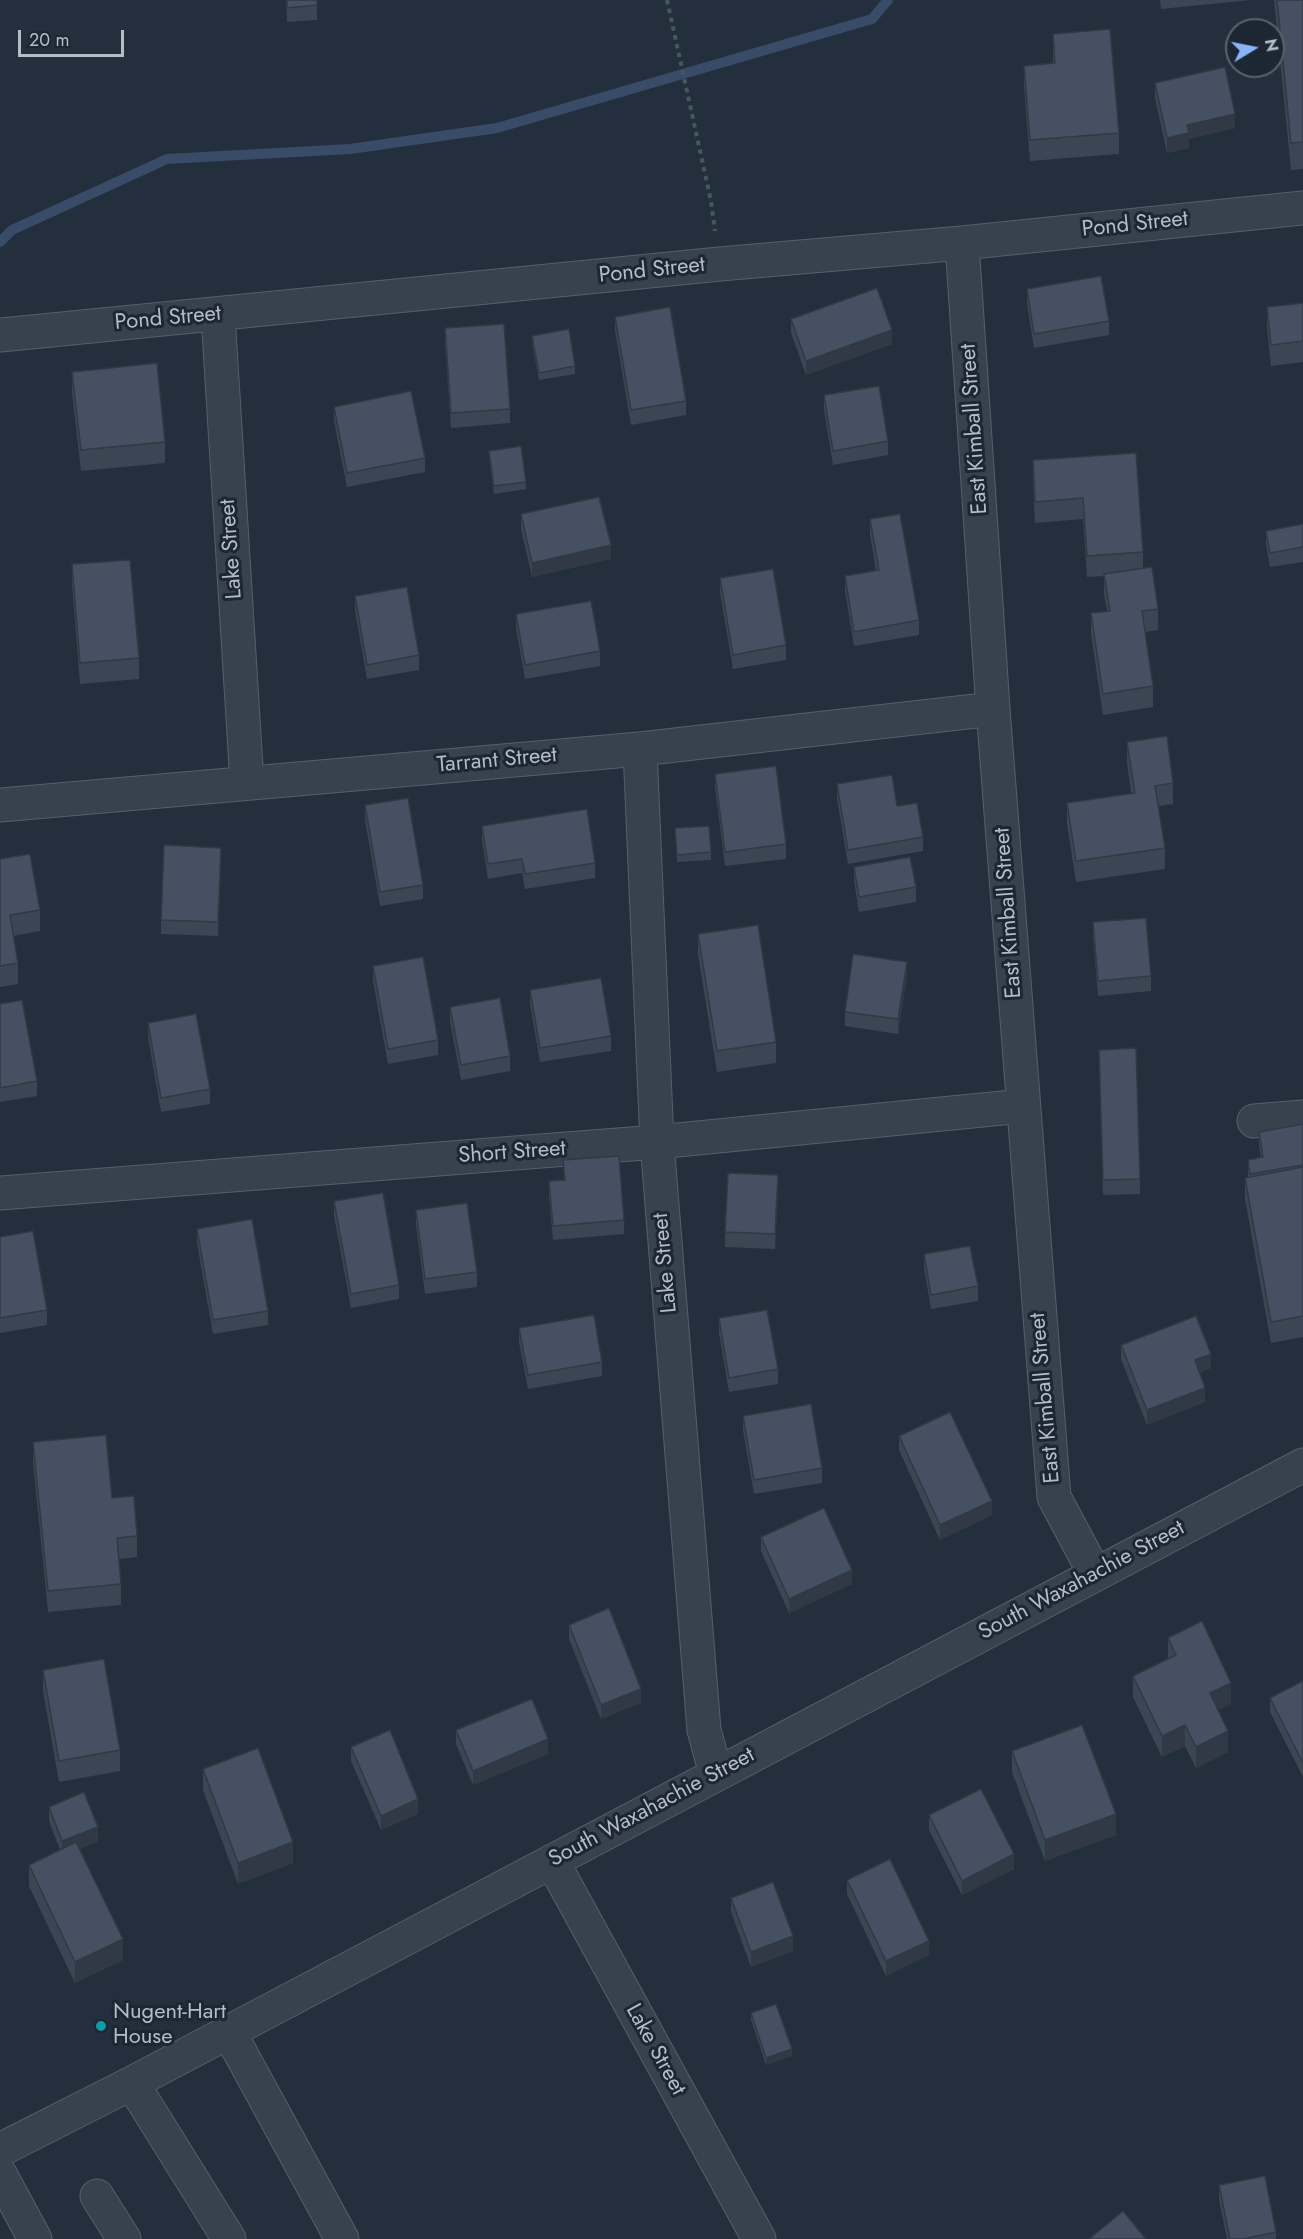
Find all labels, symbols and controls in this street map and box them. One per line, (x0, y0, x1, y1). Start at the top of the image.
scale bar (21, 18, 128, 56)
north arrow (1225, 18, 1285, 78)
text: 20 m (29, 27, 69, 53)
text: N (1259, 37, 1284, 53)
street label: Pond Street (1081, 206, 1189, 244)
street label: Pond Street (598, 252, 706, 290)
street label: Pond Street (114, 301, 222, 337)
street label: East Kimball Street (956, 343, 994, 515)
street label: Lake Street (215, 498, 249, 600)
street label: Tarrant Street (436, 743, 558, 779)
street label: East Kimball Street (990, 827, 1028, 999)
street label: Short Street (457, 1136, 567, 1170)
street label: Lake Street (648, 1212, 684, 1314)
street label: East Kimball Street (1025, 1312, 1067, 1484)
street label: South Waxahachie Street (975, 1516, 1189, 1646)
street label: South Waxahachie Street (545, 1743, 759, 1873)
place label: Nugent-Hart House (113, 2000, 226, 2052)
street label: Lake Street (619, 2000, 691, 2100)
marker: Nugent-Hart House (94, 2019, 108, 2033)

